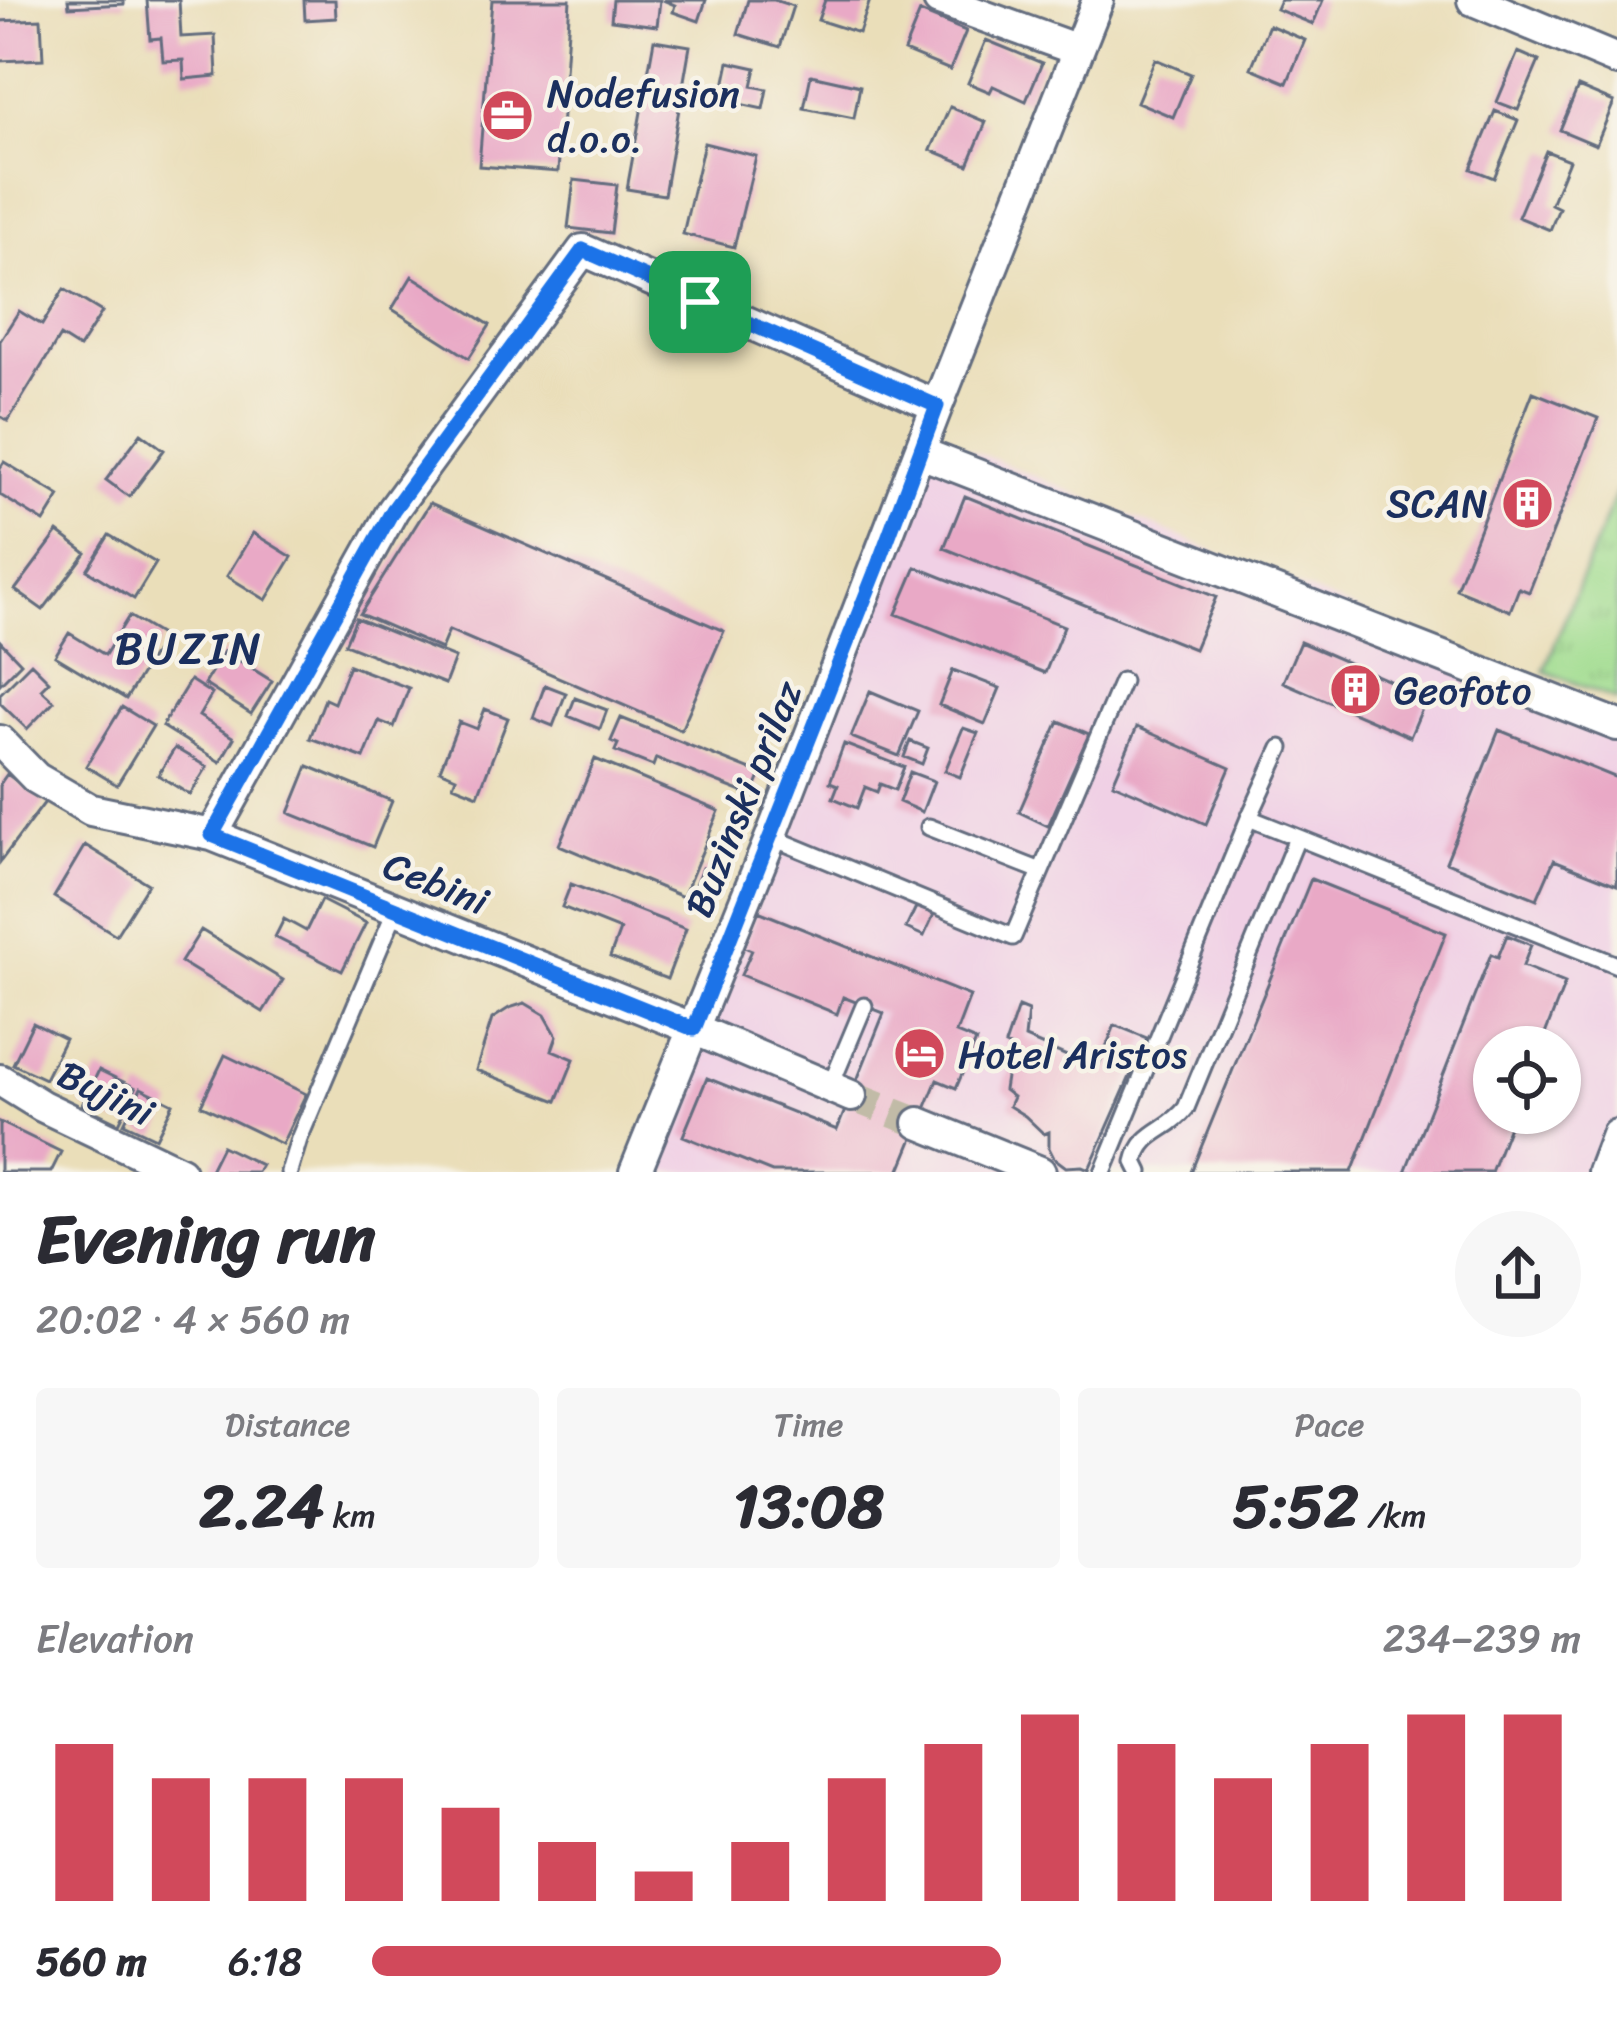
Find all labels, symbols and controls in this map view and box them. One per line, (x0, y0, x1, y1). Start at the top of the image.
place label: Nodefusion d.o.o. (547, 59, 740, 173)
office icon: Nodefusion d.o.o. (480, 87, 536, 143)
pin (649, 251, 751, 353)
icon: arrive (667, 269, 733, 335)
place label: SCAN (1386, 469, 1488, 538)
building icon: SCAN (1499, 475, 1555, 531)
district label: BUZIN (115, 609, 263, 689)
place label: Geofoto (1394, 656, 1532, 725)
building icon: Geofoto (1327, 662, 1383, 718)
street label: Buzinski prilaz (664, 670, 822, 928)
street label: Cebini (373, 831, 500, 936)
place label: Hotel Aristos (958, 1020, 1187, 1089)
hotel icon: Hotel Aristos (891, 1026, 947, 1082)
map controls (1473, 1026, 1581, 1134)
button: locate (1473, 1026, 1581, 1134)
street label: Bujini (46, 1040, 167, 1147)
text: Evening run (36, 1181, 376, 1298)
button: share (1455, 1211, 1581, 1337)
text: 20:02 · 4 × 560 m (36, 1285, 350, 1354)
text: Distance (225, 1396, 350, 1454)
text: Time (774, 1396, 843, 1454)
text: Pace (1294, 1396, 1365, 1454)
text: 2.24 (199, 1454, 324, 1560)
text: 13:08 (733, 1454, 884, 1560)
text: 5:52 (1233, 1454, 1359, 1560)
text: km (324, 1487, 376, 1545)
text: /km (1359, 1487, 1426, 1545)
text: Elevation (36, 1604, 194, 1673)
text: 234–239 m (1383, 1604, 1581, 1673)
text: 560 m (36, 1927, 147, 1996)
text: 6:18 (228, 1927, 302, 1996)

